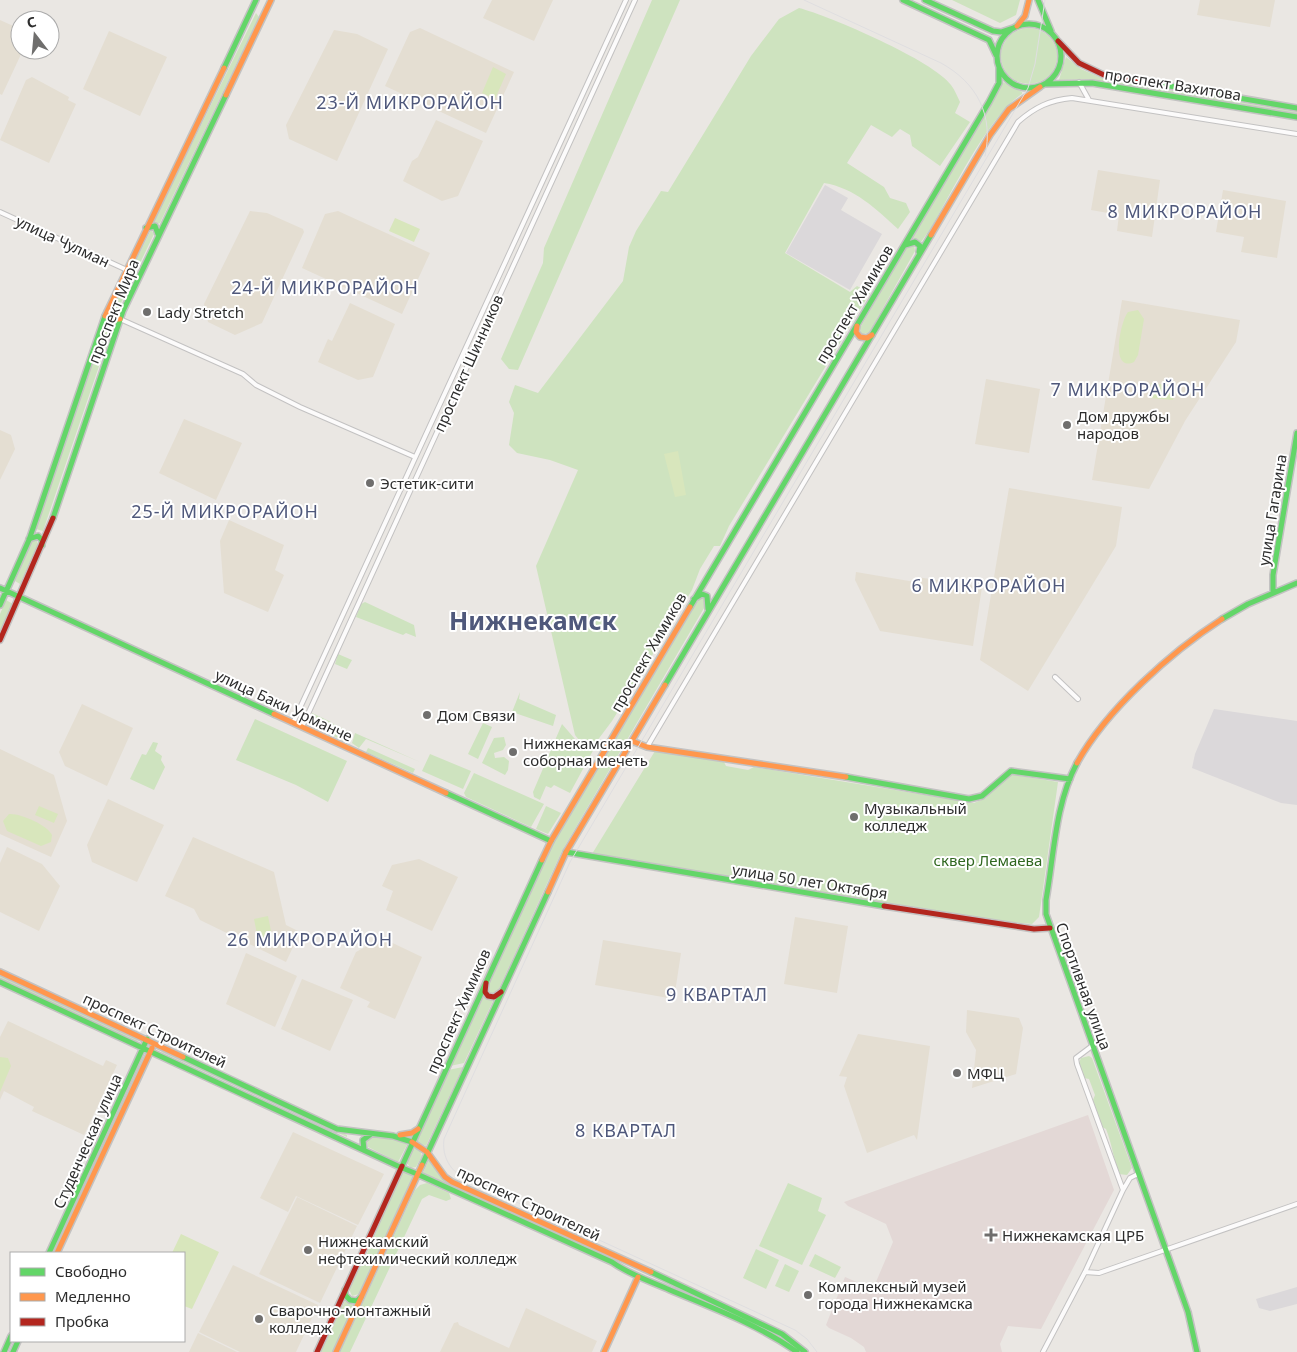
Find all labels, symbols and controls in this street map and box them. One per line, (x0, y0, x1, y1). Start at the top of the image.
north arrow (10, 10, 60, 60)
text: С (24, 12, 38, 32)
street label: проспект Вахитова (1103, 63, 1243, 105)
district label: 23-Й МИКРОРАЙОН (316, 90, 504, 114)
district label: 8 МИКРОРАЙОН (1108, 199, 1262, 223)
street label: улица Чулман (13, 211, 113, 271)
street label: проспект Химиков (811, 241, 897, 367)
street label: проспект Мира (83, 256, 143, 366)
district label: 24-Й МИКРОРАЙОН (231, 275, 419, 299)
street label: проспект Шинников (429, 291, 507, 435)
place label: Lady Stretch (157, 302, 244, 322)
marker: Lady Stretch (141, 306, 153, 318)
district label: 7 МИКРОРАЙОН (1051, 377, 1205, 401)
place label: Дом дружбы народов (1077, 406, 1169, 443)
marker: Дом дружбы народов (1061, 419, 1073, 431)
street label: улица Гагарина (1253, 453, 1291, 567)
place label: Эстетик-сити (380, 473, 474, 493)
marker: Эстетик-сити (364, 477, 376, 489)
district label: 25-Й МИКРОРАЙОН (131, 499, 319, 523)
district label: 6 МИКРОРАЙОН (912, 573, 1066, 597)
street label: проспект Химиков (606, 589, 690, 715)
district label: Нижнекамск (449, 603, 618, 637)
street label: улица Баки Урманче (212, 664, 356, 746)
place label: Дом Связи (437, 705, 516, 725)
marker: Дом Связи (421, 709, 433, 721)
place label: Нижнекамская соборная мечеть (523, 733, 648, 770)
marker: Нижнекамская соборная мечеть (507, 746, 519, 758)
place label: Музыкальный колледж (864, 798, 967, 835)
marker: Музыкальный колледж (848, 811, 860, 823)
park label: сквер Лемаева (934, 850, 1042, 870)
street label: улица 50 лет Октября (731, 859, 889, 903)
street label: Спортивная улица (1052, 920, 1116, 1052)
district label: 26 МИКРОРАЙОН (227, 927, 393, 951)
street label: проспект Химиков (421, 945, 495, 1077)
district label: 9 КВАРТАЛ (666, 982, 768, 1006)
street label: проспект Строителей (80, 988, 230, 1072)
place label: МФЦ (967, 1063, 1004, 1083)
marker: МФЦ (951, 1067, 963, 1079)
street label: Студенческая улица (48, 1070, 126, 1212)
district label: 8 КВАРТАЛ (575, 1118, 677, 1142)
street label: проспект Строителей (454, 1161, 604, 1245)
place label: Нижнекамская ЦРБ (1002, 1225, 1144, 1245)
marker: Нижнекамская ЦРБ (984, 1228, 998, 1242)
place label: Нижнекамский нефтехимический колледж (318, 1231, 517, 1268)
marker: Нижнекамский нефтехимический колледж (302, 1244, 314, 1256)
legend (10, 1252, 185, 1342)
text: Свободно (55, 1261, 127, 1281)
place label: Комплексный музей города Нижнекамска (818, 1276, 973, 1313)
text: Медленно (55, 1286, 131, 1306)
marker: Комплексный музей города Нижнекамска (802, 1289, 814, 1301)
place label: Сварочно-монтажный колледж (269, 1300, 431, 1337)
text: Пробка (55, 1311, 109, 1331)
marker: Сварочно-монтажный колледж (253, 1313, 265, 1325)

